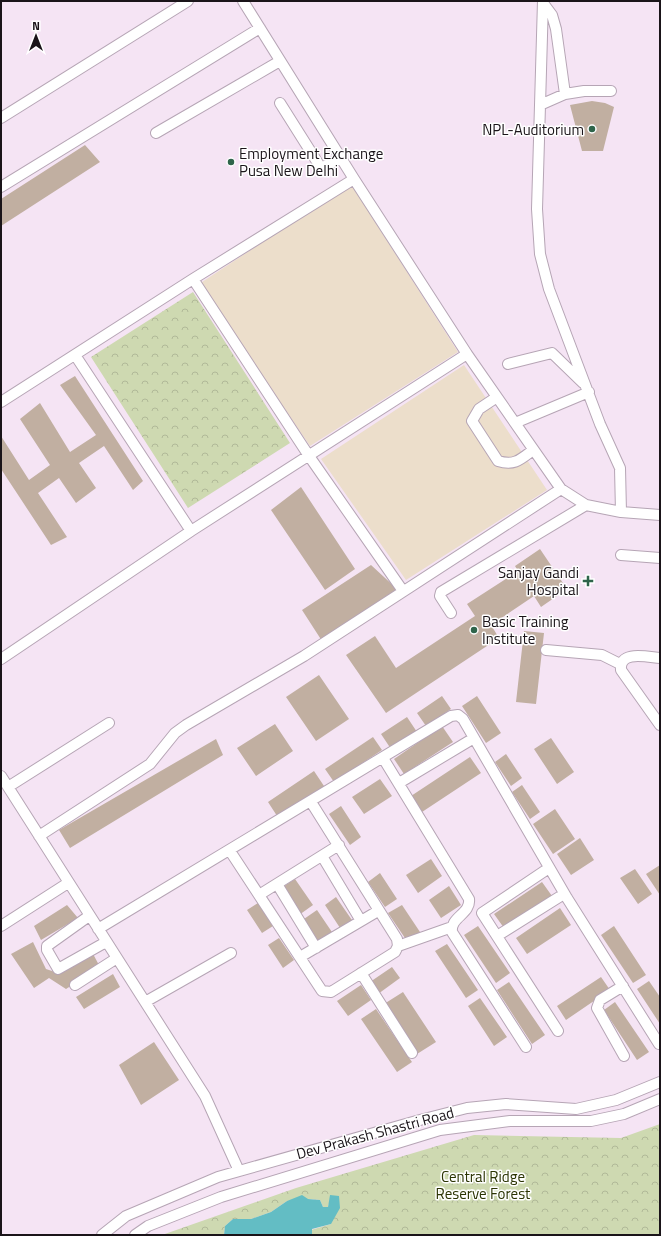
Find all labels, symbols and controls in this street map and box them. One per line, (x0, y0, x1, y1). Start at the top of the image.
north arrow (16, 16, 56, 56)
text: N (32, 18, 40, 34)
place label: NPL-Auditorium (482, 118, 584, 141)
marker: NPL-Auditorium (587, 124, 597, 134)
place label: Employment Exchange Pusa New Delhi (239, 142, 383, 182)
marker: Employment Exchange Pusa New Delhi (226, 157, 236, 167)
place label: Sanjay Gandi Hospital (498, 561, 579, 601)
marker: Sanjay Gandi Hospital (582, 575, 594, 587)
place label: Basic Training Institute (482, 610, 569, 650)
marker: Basic Training Institute (469, 625, 479, 635)
street label: Dev Prakash Shastri Road (294, 1101, 456, 1165)
park label: Central Ridge Reserve Forest (436, 1165, 531, 1205)

